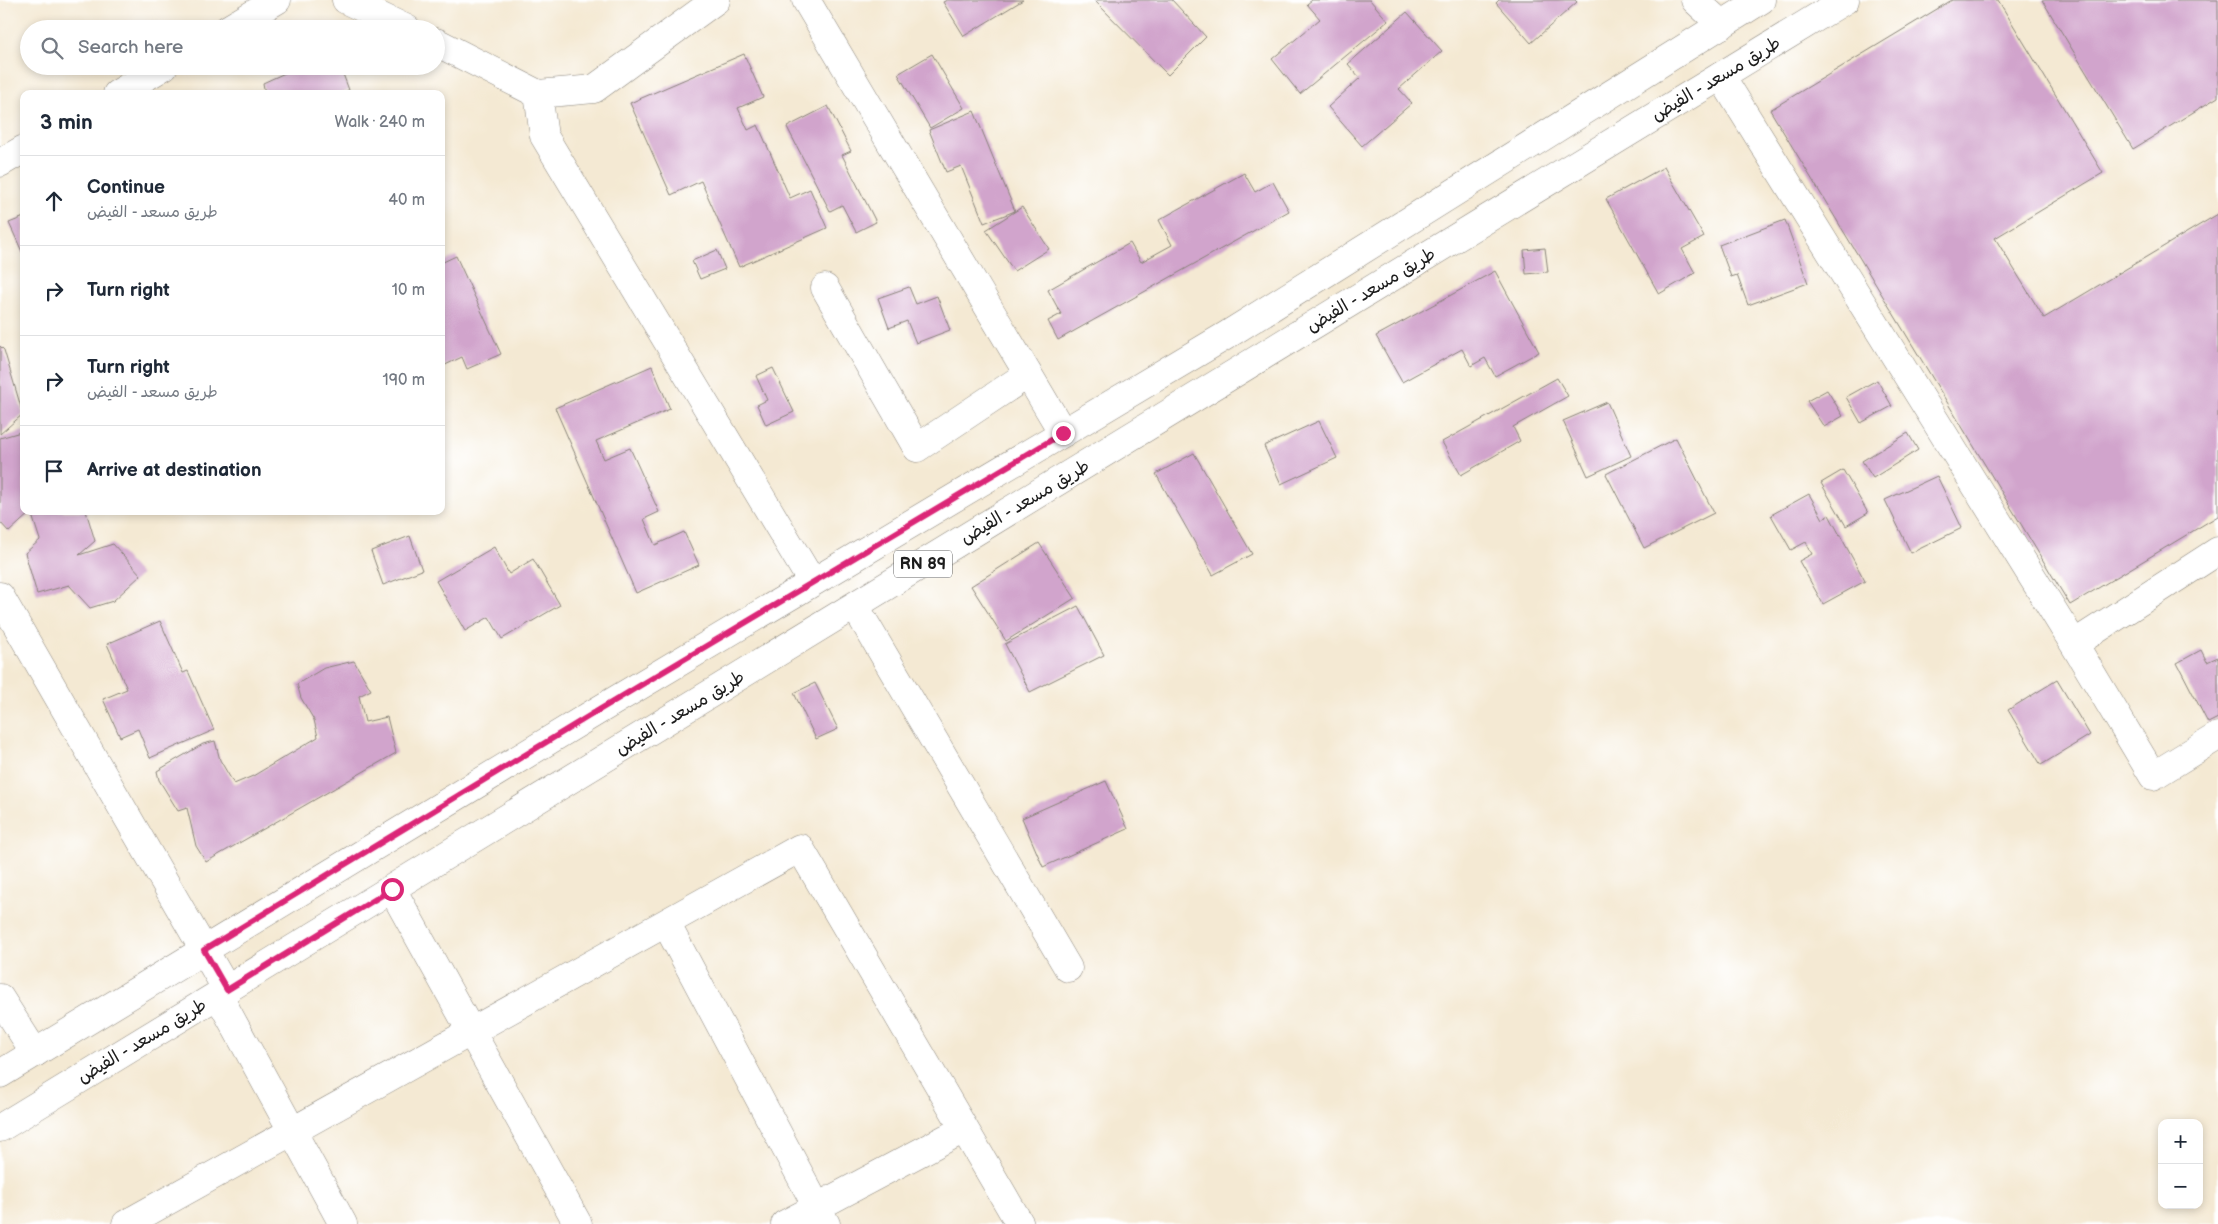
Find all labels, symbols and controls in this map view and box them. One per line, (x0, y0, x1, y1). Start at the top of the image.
search box (20, 20, 445, 75)
street label: طريق مسعد - الفيض (1648, 32, 1784, 126)
icon: search (38, 34, 66, 62)
text: Search here (78, 36, 183, 59)
text: 3 min (40, 110, 93, 135)
text: Walk · 240 m (335, 113, 425, 132)
text: Continue (87, 176, 165, 199)
icon: ahead (40, 187, 68, 215)
text: 40 m (388, 191, 425, 210)
text: طريق مسعد - الفيض (87, 203, 218, 222)
street label: طريق مسعد - الفيض (1303, 243, 1439, 337)
icon: right (40, 277, 68, 305)
text: Turn right (87, 279, 170, 302)
text: 10 m (392, 281, 425, 300)
text: Turn right (87, 356, 170, 379)
icon: right (40, 367, 68, 395)
text: 190 m (383, 371, 425, 390)
text: طريق مسعد - الفيض (87, 383, 218, 402)
route end (1052, 422, 1075, 445)
street label: طريق مسعد - الفيض (957, 455, 1093, 549)
icon: arrive (40, 457, 68, 485)
text: Arrive at destination (87, 459, 262, 482)
road number: RN 89 (894, 550, 952, 578)
street label: طريق مسعد - الفيض (612, 666, 748, 760)
route start (381, 878, 404, 901)
street label: طريق مسعد - الفيض (74, 994, 210, 1088)
map controls (2158, 1119, 2203, 1209)
button: + (2158, 1119, 2203, 1164)
button: − (2158, 1164, 2203, 1209)

